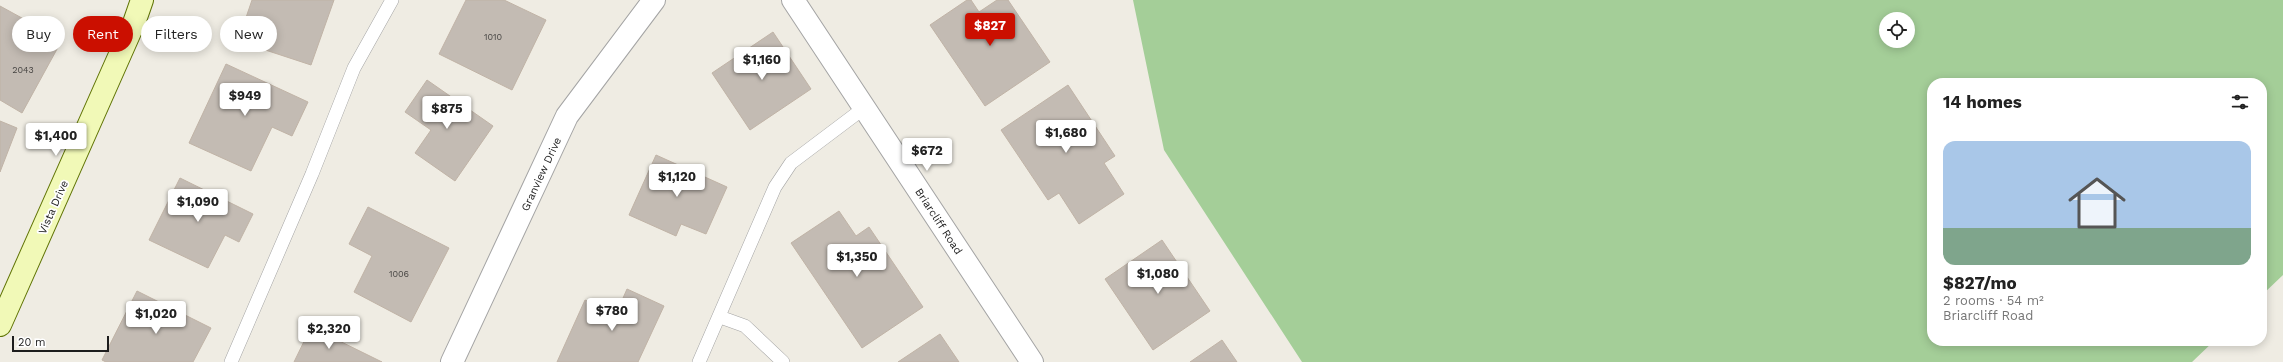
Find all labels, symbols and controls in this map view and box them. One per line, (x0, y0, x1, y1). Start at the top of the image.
map controls (1879, 12, 1915, 48)
button: locate (1879, 12, 1915, 48)
pin: $827 (966, 13, 1014, 47)
chip: Buy (12, 16, 65, 52)
chip: Rent (73, 16, 133, 52)
chip: Filters (141, 16, 212, 52)
chip: New (220, 16, 277, 52)
text: $827 (974, 18, 1006, 33)
house number: 1010 (484, 32, 503, 42)
pin: $1,160 (729, 47, 795, 81)
text: $1,160 (743, 52, 781, 67)
house number: 2043 (12, 65, 34, 75)
pin: $949 (221, 83, 269, 117)
text: $949 (229, 88, 261, 103)
icon: filters (2229, 91, 2251, 113)
text: 14 homes (1943, 92, 2022, 112)
pin: $875 (423, 96, 471, 130)
text: $875 (431, 101, 463, 116)
pin: $1,680 (1033, 120, 1099, 154)
pin: $1,400 (23, 123, 89, 157)
text: $1,680 (1045, 125, 1087, 140)
text: $1,400 (35, 128, 77, 143)
street label: Granview Drive (519, 135, 564, 213)
pin: $672 (903, 138, 951, 172)
text: $672 (911, 143, 943, 158)
pin: $1,120 (644, 164, 710, 198)
icon: home (2061, 167, 2133, 239)
text: $1,120 (658, 169, 696, 184)
street label: Vista Drive (36, 178, 71, 236)
street label: Briarcliff Road (912, 186, 965, 257)
pin: $1,090 (165, 189, 231, 223)
text: $1,090 (177, 194, 219, 209)
pin: $1,350 (824, 244, 890, 278)
text: $1,350 (836, 249, 878, 264)
pin: $1,080 (1125, 261, 1191, 295)
text: $1,080 (1137, 266, 1179, 281)
house number: 1006 (389, 269, 409, 279)
text: $827/mo (1943, 273, 2017, 293)
text: 2 rooms · 54 m² (1943, 293, 2044, 308)
pin: $780 (588, 298, 636, 332)
pin: $1,020 (123, 301, 189, 335)
text: $780 (596, 303, 628, 318)
text: $1,020 (135, 306, 177, 321)
text: Briarcliff Road (1943, 308, 2033, 323)
pin: $2,320 (296, 316, 362, 350)
text: $2,320 (307, 321, 351, 336)
scale bar (12, 334, 109, 353)
text: 20 m (18, 336, 46, 349)

